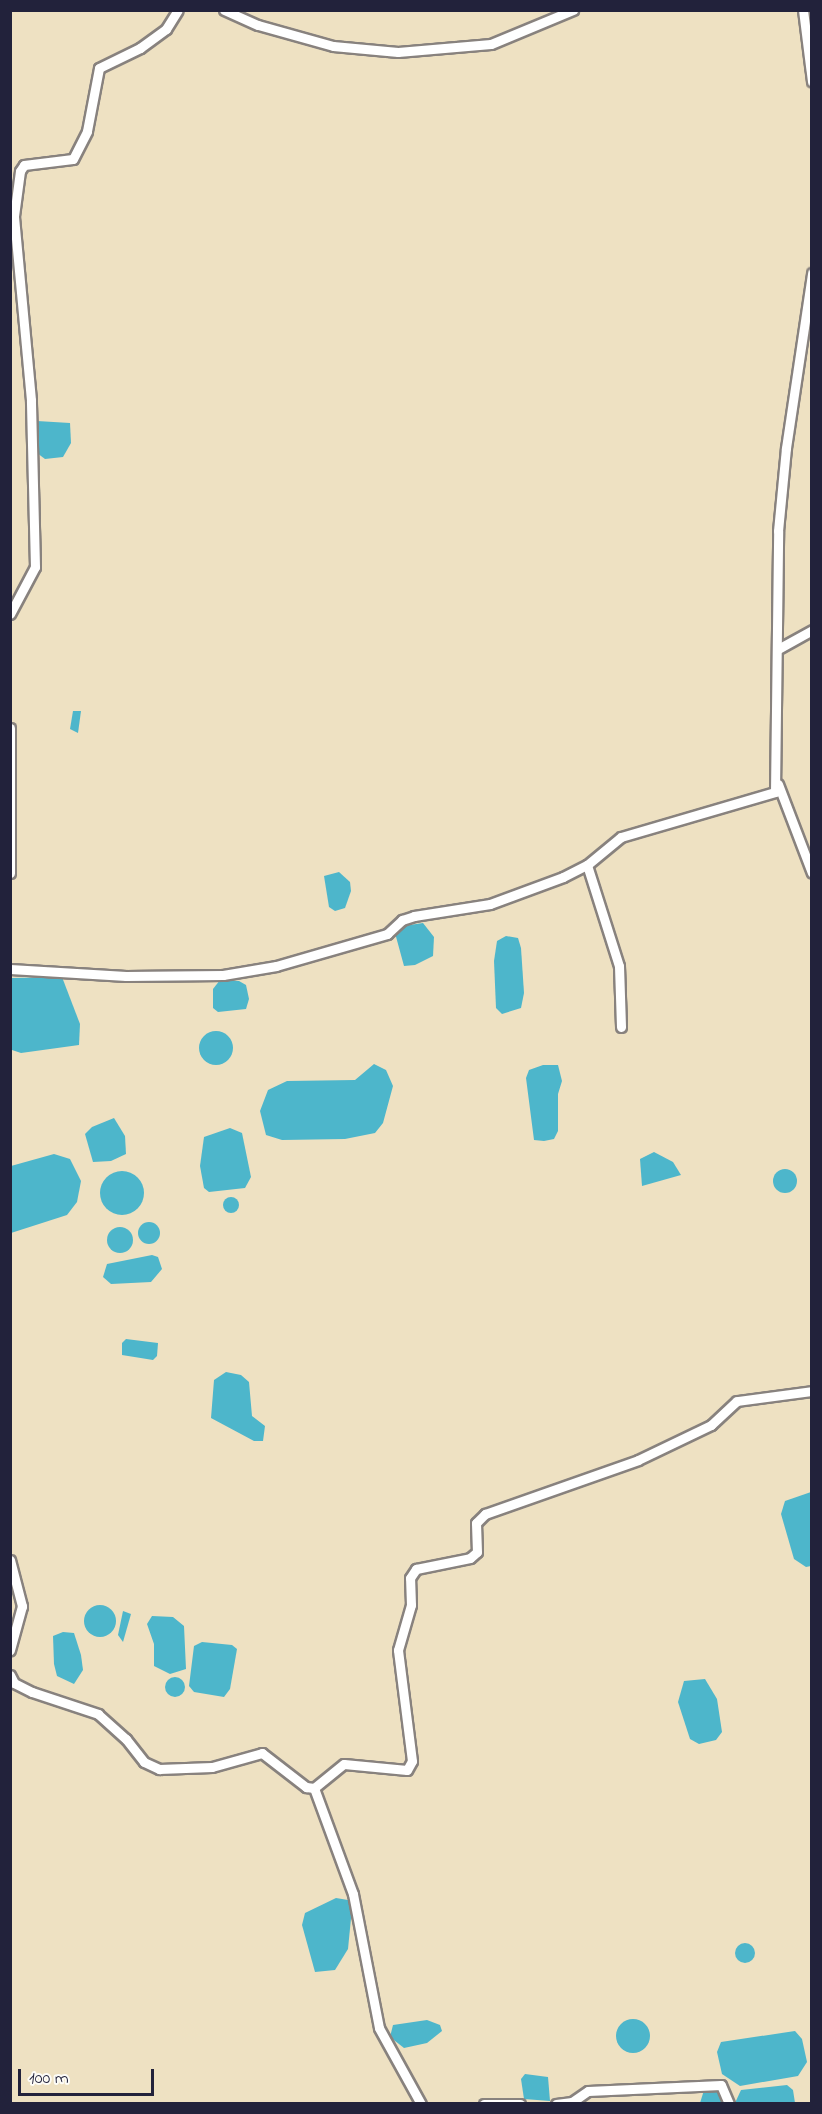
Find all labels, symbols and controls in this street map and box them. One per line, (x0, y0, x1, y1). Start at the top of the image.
scale bar (21, 2057, 158, 2095)
text: 100 m (29, 2066, 69, 2092)

